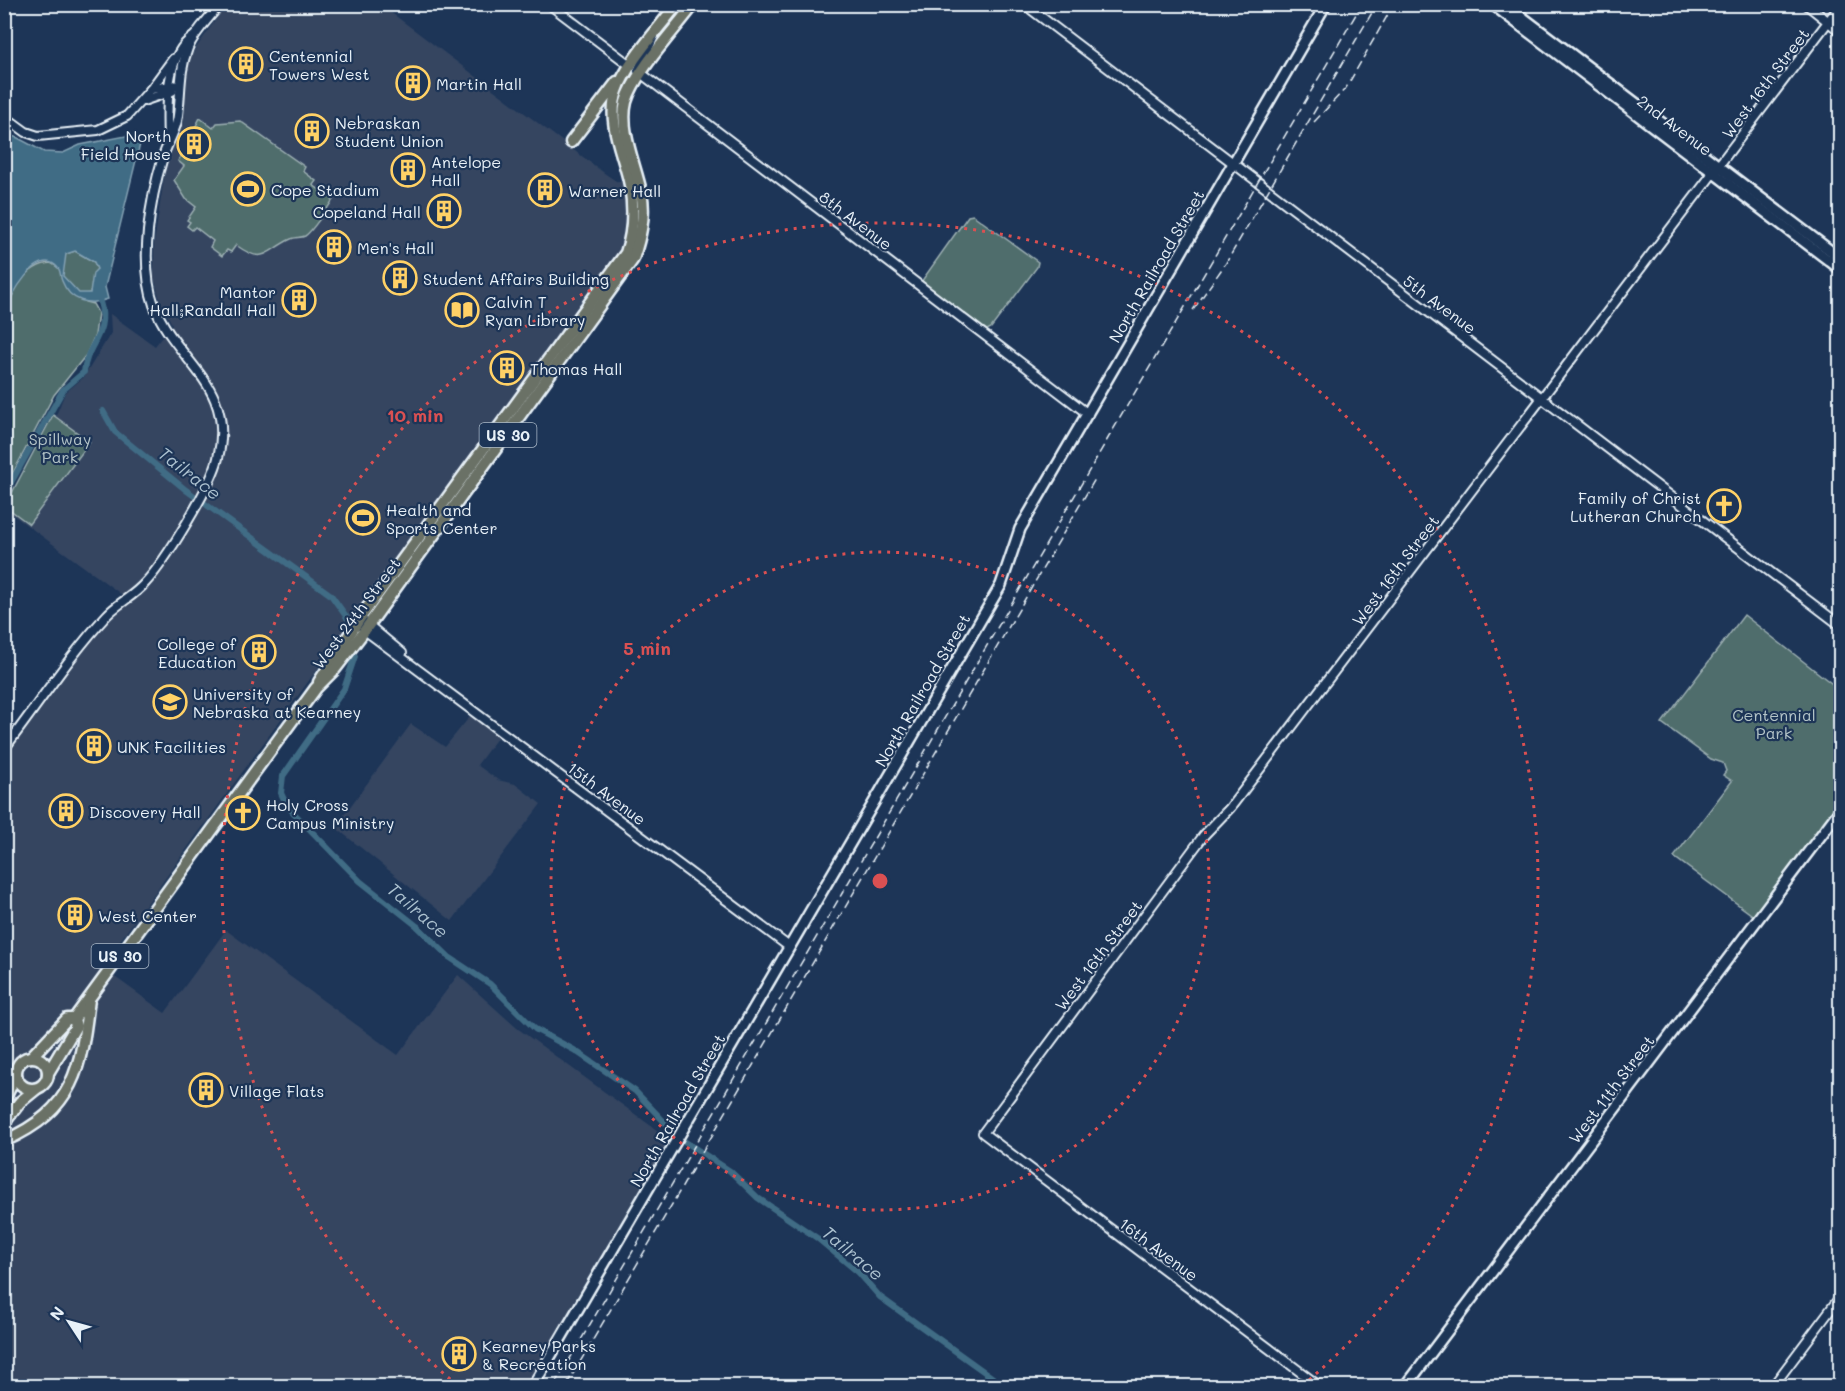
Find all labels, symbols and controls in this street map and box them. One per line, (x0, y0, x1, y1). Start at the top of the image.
street label: West 16th Street (1717, 24, 1813, 142)
place label: Centennial Towers West (269, 45, 369, 84)
building icon: Centennial Towers West (228, 46, 264, 82)
building icon: Martin Hall (395, 65, 431, 101)
place label: Martin Hall (436, 73, 522, 94)
street label: 2nd Avenue (1633, 90, 1717, 160)
place label: Nebraskan Student Union (335, 112, 444, 151)
building icon: Nebraskan Student Union (294, 113, 330, 149)
place label: North Field House (81, 125, 171, 164)
building icon: North Field House (176, 126, 212, 162)
place label: Antelope Hall (431, 151, 501, 190)
building icon: Antelope Hall (390, 152, 426, 188)
sports icon: Cope Stadium (230, 171, 266, 207)
building icon: Warner Hall (527, 172, 563, 208)
place label: Cope Stadium (271, 179, 379, 200)
place label: Warner Hall (568, 180, 661, 201)
street label: 8th Avenue (815, 186, 897, 254)
street label: North Railroad Street (1104, 186, 1208, 346)
building icon: Copeland Hall (426, 193, 462, 229)
place label: Copeland Hall (313, 201, 421, 222)
building icon: Men's Hall (316, 229, 352, 265)
place label: Men's Hall (357, 237, 434, 258)
building icon: Student Affairs Building (382, 260, 418, 296)
place label: Student Affairs Building (423, 268, 609, 289)
street label: 5th Avenue (1399, 270, 1481, 338)
place label: Mantor Hall;Randall Hall (150, 281, 276, 320)
building icon: Mantor Hall;Randall Hall (281, 282, 317, 318)
place label: Calvin T Ryan Library (485, 291, 585, 330)
library icon: Calvin T Ryan Library (444, 292, 480, 328)
building icon: Thomas Hall (489, 350, 525, 386)
place label: Thomas Hall (530, 358, 622, 379)
text: 10 min (387, 403, 443, 427)
road number: US 30 (480, 423, 536, 447)
park label: Spillway Park (29, 428, 91, 467)
water label: Tailrace (154, 441, 226, 505)
place label: Family of Christ Lutheran Church (1570, 487, 1701, 526)
church icon: Family of Christ Lutheran Church (1706, 488, 1742, 524)
place label: Health and Sports Center (386, 499, 498, 538)
sports icon: Health and Sports Center (345, 500, 381, 536)
street label: West 16th Street (1347, 511, 1443, 629)
street label: West 24th Street (307, 553, 405, 673)
street label: North Railroad Street (870, 610, 974, 770)
place label: College of Education (157, 633, 237, 672)
building icon: College of Education (241, 634, 277, 670)
text: 5 min (623, 636, 671, 660)
place label: University of Nebraska at Kearney (193, 683, 361, 722)
school or university icon: University of Nebraska at Kearney (152, 684, 188, 720)
park label: Centennial Park (1732, 704, 1816, 743)
building icon: UNK Facilities (76, 728, 112, 764)
place label: UNK Facilities (117, 736, 226, 757)
street label: 15th Avenue (564, 757, 650, 829)
building icon: Discovery Hall (48, 793, 84, 829)
place label: Holy Cross Campus Ministry (266, 794, 394, 833)
church icon: Holy Cross Campus Ministry (225, 795, 261, 831)
place label: Discovery Hall (89, 801, 201, 822)
centre of rings (870, 871, 890, 891)
water label: Tailrace (382, 877, 454, 943)
street label: West 16th Street (1050, 896, 1146, 1014)
building icon: West Center (57, 897, 93, 933)
place label: West Center (98, 905, 197, 926)
road number: US 30 (92, 944, 148, 968)
street label: North Railroad Street (625, 1030, 729, 1190)
street label: West 11th Street (1563, 1031, 1659, 1147)
building icon: Village Flats (188, 1072, 224, 1108)
place label: Village Flats (229, 1080, 324, 1101)
street label: 16th Avenue (1115, 1213, 1203, 1285)
water label: Tailrace (817, 1220, 889, 1286)
north arrow (39, 1292, 99, 1352)
text: N (44, 1302, 69, 1324)
place label: Kearney Parks & Recreation (482, 1335, 596, 1374)
building icon: Kearney Parks & Recreation (441, 1336, 477, 1372)

